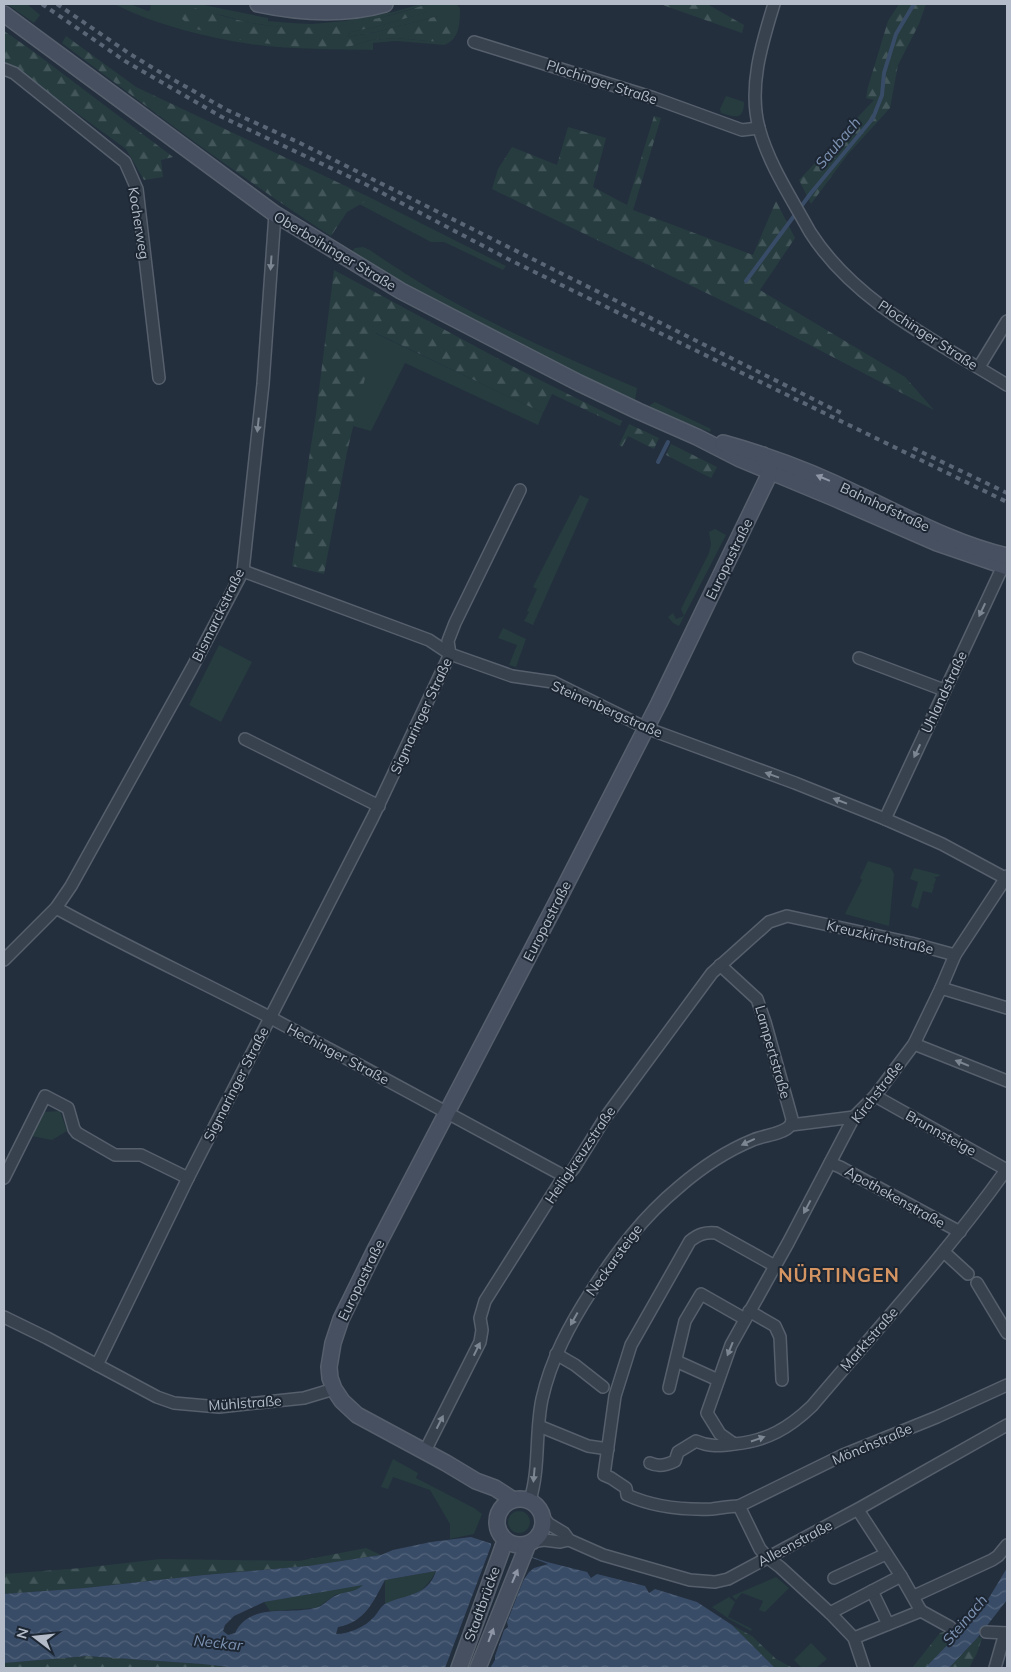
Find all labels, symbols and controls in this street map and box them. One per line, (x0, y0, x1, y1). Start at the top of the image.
street label: Plochinger Straße (544, 56, 660, 108)
water label: Saubach (811, 113, 865, 172)
street label: Kocherweg (124, 185, 154, 261)
street label: Oberboihinger Straße (271, 207, 399, 295)
one-way arrow (267, 255, 275, 271)
street label: Plochinger Straße (875, 296, 981, 374)
one-way arrow (254, 417, 262, 433)
one-way arrow (816, 474, 830, 482)
street label: Bahnhofstraße (837, 478, 933, 536)
street label: Europastraße (702, 516, 756, 602)
street label: Bismarckstraße (188, 566, 248, 664)
one-way arrow (978, 603, 986, 617)
street label: Uhlandstraße (917, 648, 971, 736)
street label: Sigmaringer Straße (386, 655, 456, 777)
street label: Steinenbergstraße (549, 676, 665, 742)
one-way arrow (912, 743, 921, 758)
one-way arrow (764, 771, 779, 779)
one-way arrow (832, 797, 847, 805)
street label: Europastraße (519, 878, 575, 964)
street label: Kreuzkirchstraße (825, 916, 935, 958)
street label: Lampertstraße (751, 1003, 795, 1101)
street label: Hechinger Straße (284, 1019, 392, 1089)
street label: Sigmaringer Straße (199, 1024, 273, 1144)
street label: Kirchstraße (847, 1057, 907, 1127)
one-way arrow (954, 1059, 969, 1067)
street label: Heiligkreuzstraße (541, 1103, 619, 1207)
street label: Brunnsteige (903, 1106, 979, 1160)
one-way arrow (741, 1139, 755, 1147)
street label: Apothekenstraße (842, 1162, 948, 1232)
one-way arrow (803, 1199, 811, 1214)
street label: Neckarsteige (582, 1221, 646, 1299)
street label: Europastraße (334, 1237, 388, 1323)
district label: NÜRTINGEN (778, 1263, 900, 1287)
street label: Marktstraße (836, 1303, 902, 1375)
one-way arrow (570, 1312, 578, 1326)
one-way arrow (473, 1341, 481, 1356)
one-way arrow (725, 1342, 733, 1356)
street label: Mühlstraße (208, 1391, 282, 1415)
one-way arrow (436, 1415, 444, 1429)
street label: Mönchstraße (829, 1419, 915, 1469)
one-way arrow (751, 1435, 766, 1443)
one-way arrow (530, 1467, 538, 1483)
street label: Alleenstraße (755, 1516, 835, 1570)
street label: Stadtbrücke (460, 1564, 504, 1644)
one-way arrow (511, 1568, 519, 1583)
water label: Steinach (938, 1590, 991, 1649)
north arrow (10, 1612, 60, 1662)
text: N (12, 1626, 33, 1641)
one-way arrow (487, 1627, 495, 1642)
water label: Neckar (193, 1630, 244, 1655)

